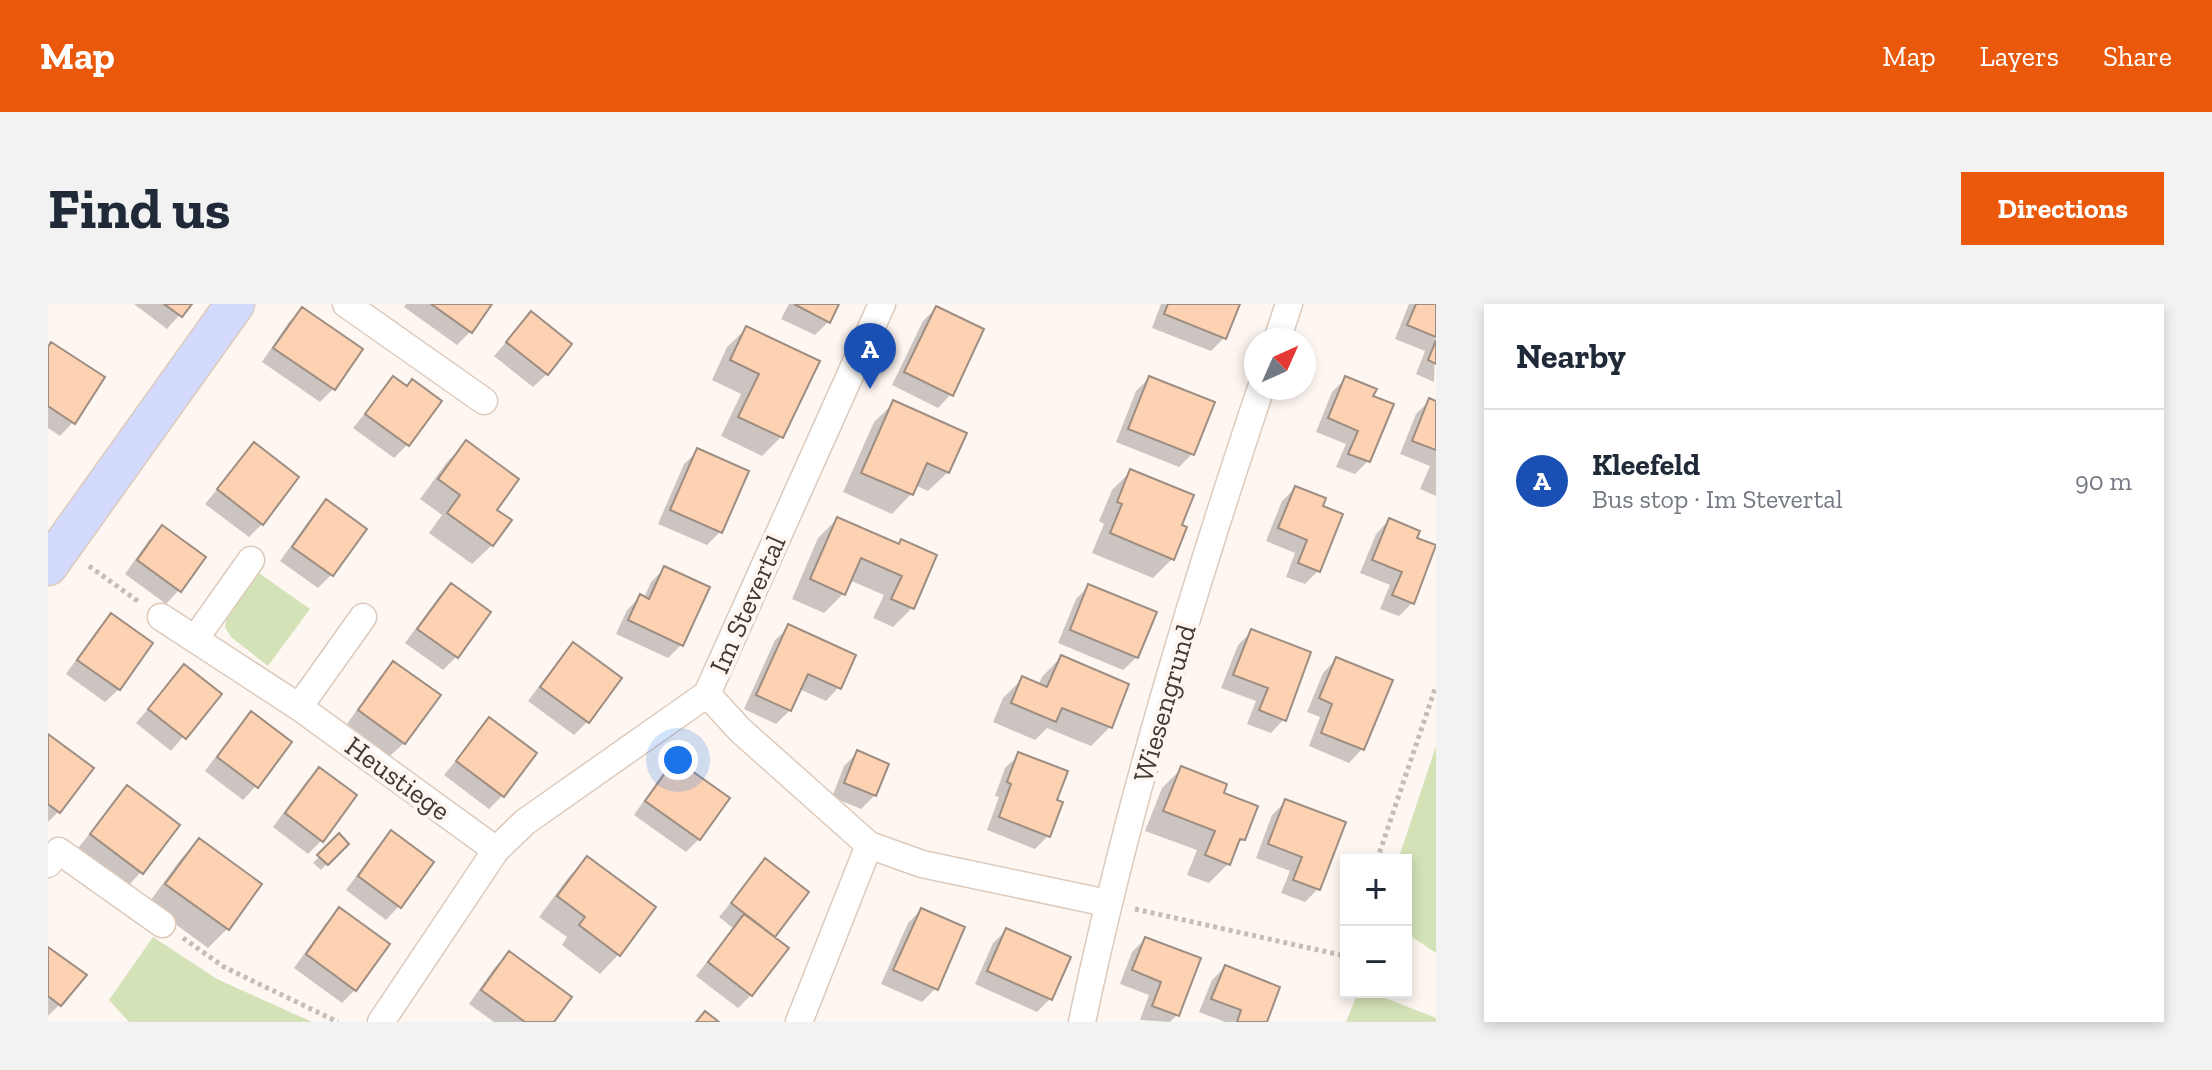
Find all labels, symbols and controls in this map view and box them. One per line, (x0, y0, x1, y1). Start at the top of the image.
text: Map (40, 33, 115, 79)
text: Map (1882, 40, 1936, 73)
text: Layers (1980, 40, 2059, 73)
text: Share (2103, 40, 2172, 73)
button: Directions (1961, 172, 2164, 245)
text: Find us (48, 175, 231, 242)
pin: A (844, 323, 896, 389)
north arrow (1244, 328, 1316, 400)
text: Nearby (1516, 336, 1626, 377)
text: Kleefeld (1592, 447, 1700, 483)
text: A (1533, 465, 1551, 497)
text: 90 m (2075, 465, 2132, 497)
text: Bus stop · Im Stevertal (1592, 483, 1843, 515)
street label: Im Stevertal (702, 530, 793, 678)
street label: Wiesengrund (1126, 621, 1203, 786)
street label: Heustiege (339, 729, 457, 827)
your location (658, 740, 698, 780)
map controls (1340, 854, 1412, 998)
button: + (1340, 854, 1412, 926)
button: − (1340, 926, 1412, 998)

